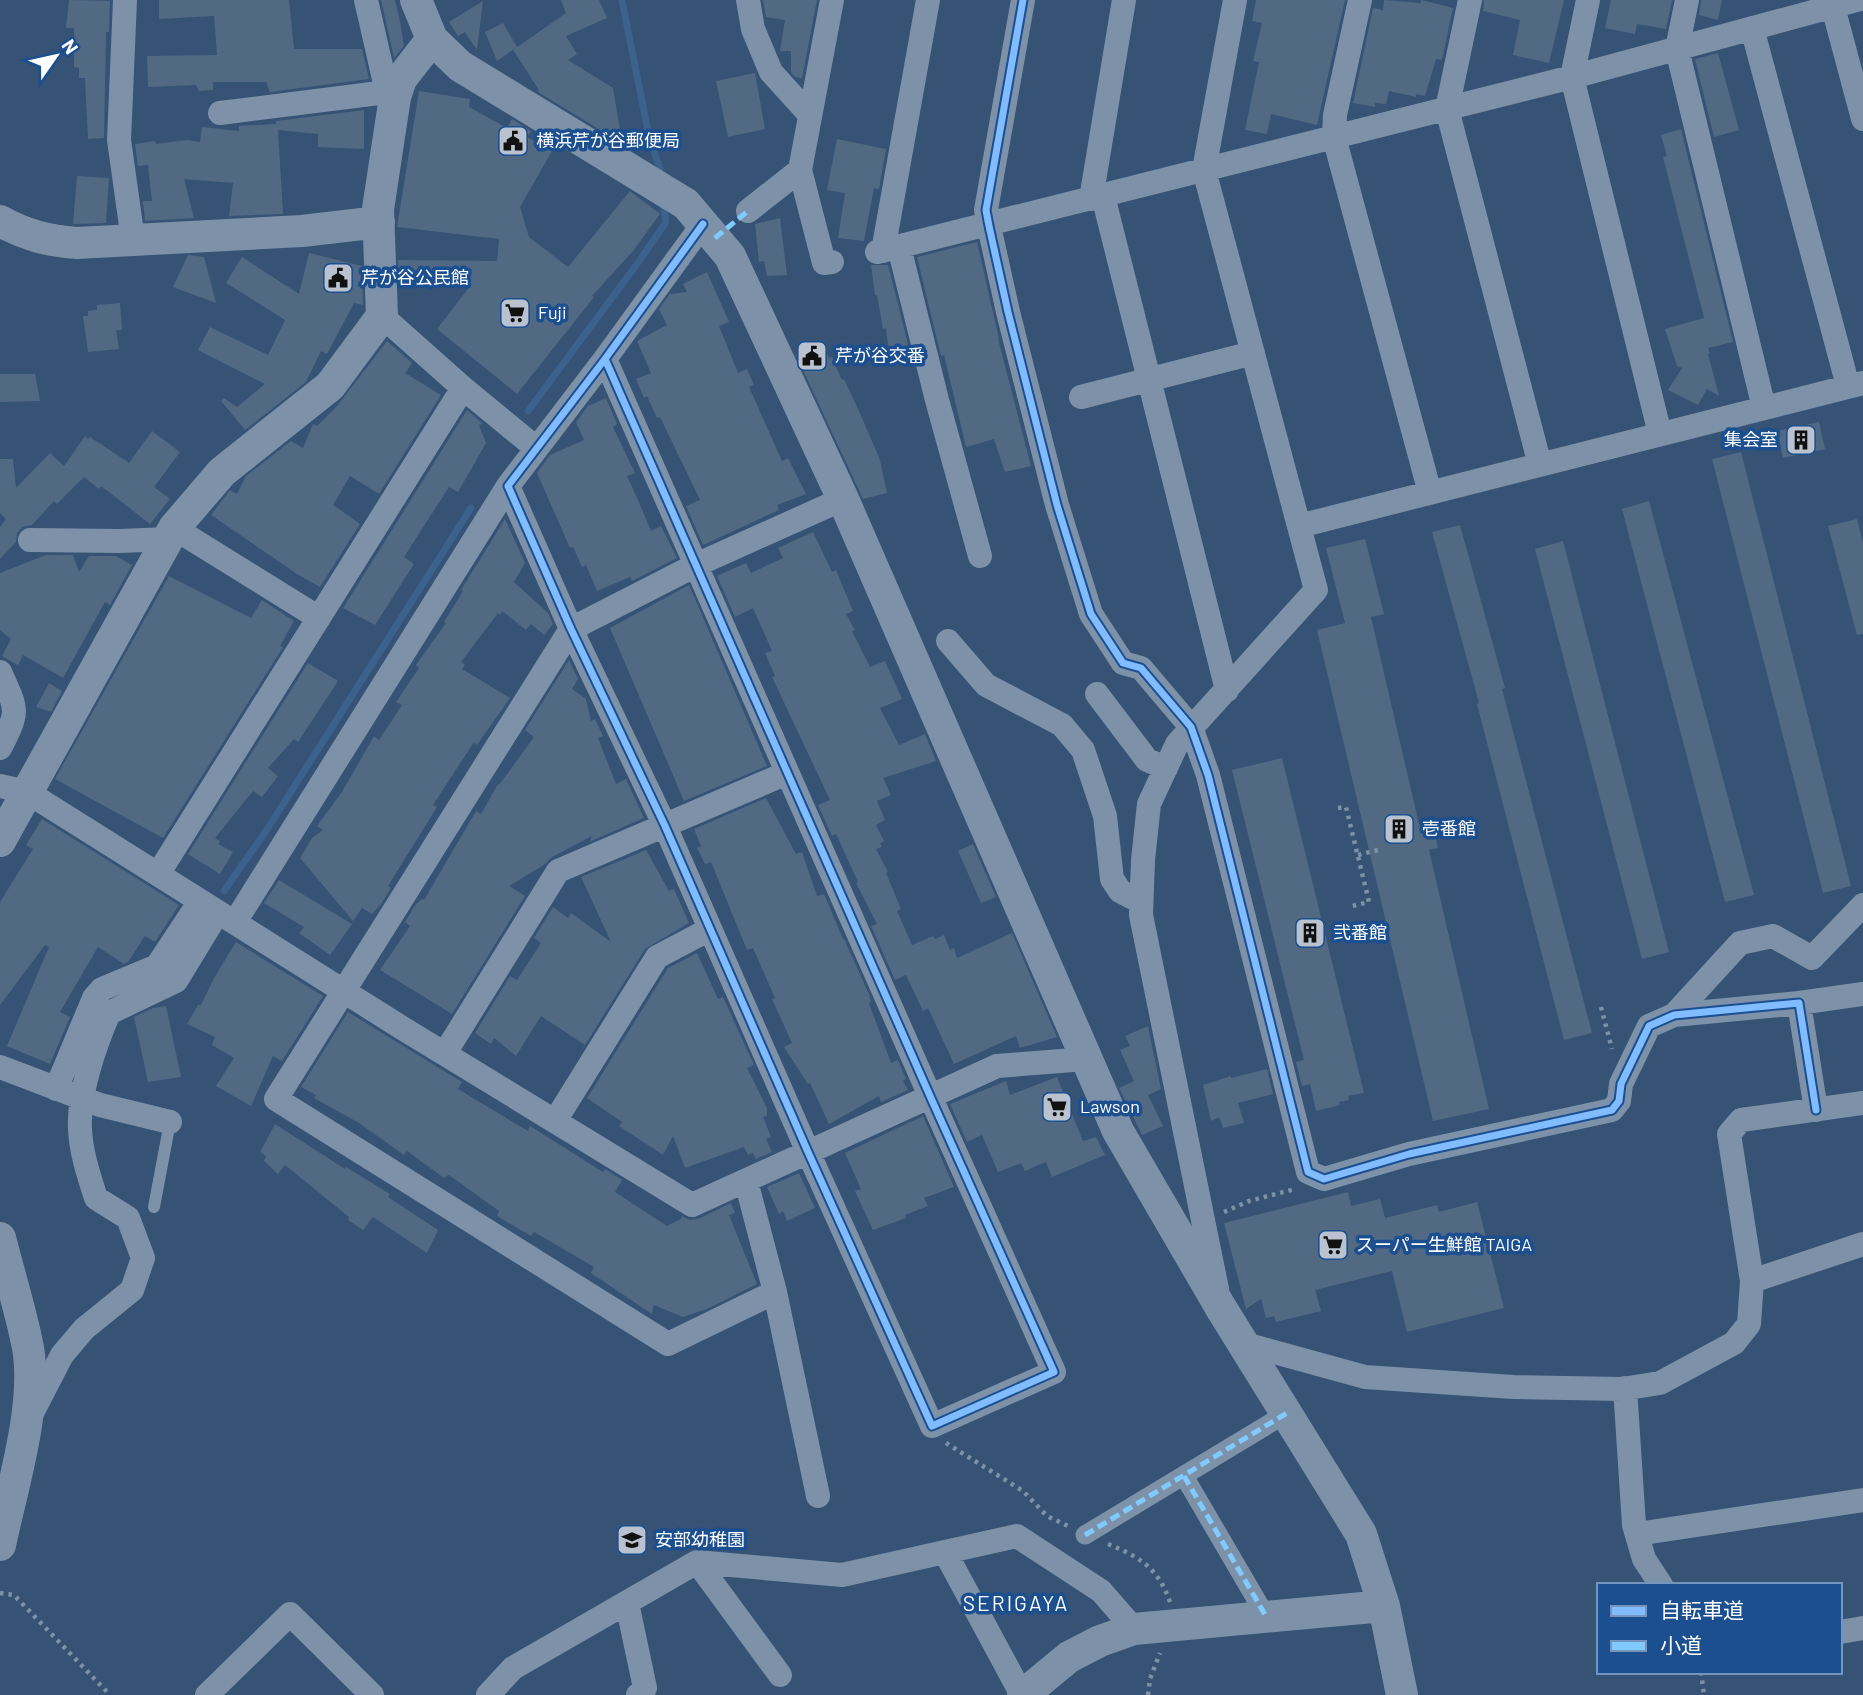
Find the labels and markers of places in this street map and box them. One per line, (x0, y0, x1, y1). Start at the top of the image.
public building icon: 横浜芹が谷郵便局 (496, 124, 530, 158)
place label: 横浜芹が谷郵便局 (536, 129, 680, 151)
public building icon: 芹が谷公民館 (321, 261, 355, 295)
place label: 芹が谷公民館 (361, 266, 469, 288)
supermarket icon: Fuji (498, 296, 532, 330)
place label: Fuji (538, 301, 567, 323)
public building icon: 芹が谷交番 (795, 339, 829, 373)
place label: 芹が谷交番 (835, 344, 925, 366)
building icon: 集会室 (1784, 423, 1818, 457)
place label: 集会室 (1724, 428, 1778, 450)
building icon: 壱番館 (1382, 812, 1416, 846)
place label: 壱番館 (1422, 817, 1476, 839)
building icon: 弐番館 (1293, 916, 1327, 950)
place label: 弐番館 (1333, 921, 1387, 943)
supermarket icon: Lawson (1040, 1090, 1074, 1124)
place label: Lawson (1080, 1095, 1140, 1117)
supermarket icon: スーパー生鮮館 TAIGA (1316, 1228, 1350, 1262)
place label: スーパー生鮮館 TAIGA (1356, 1233, 1532, 1255)
school or university icon: 安部幼稚園 (615, 1523, 649, 1557)
place label: 安部幼稚園 (655, 1528, 745, 1550)

